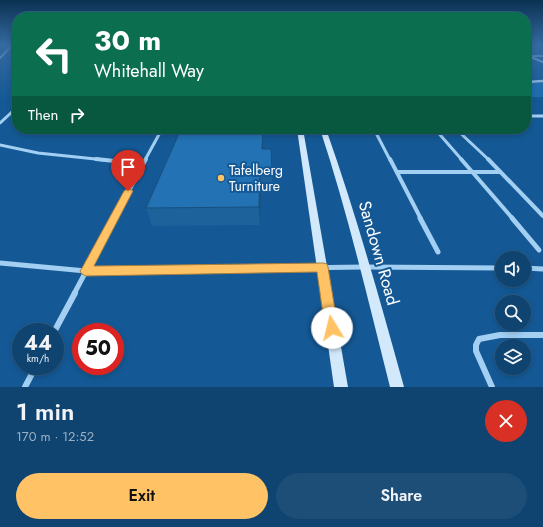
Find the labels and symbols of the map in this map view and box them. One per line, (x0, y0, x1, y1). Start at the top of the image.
pin (111, 150, 145, 191)
place label: Tafelberg Turniture (229, 160, 283, 196)
marker: Tafelberg Turniture (216, 173, 226, 183)
street label: Sandown Road (353, 198, 405, 308)
position arrow (311, 307, 353, 349)
speed limit sign: 50 (72, 323, 124, 375)

